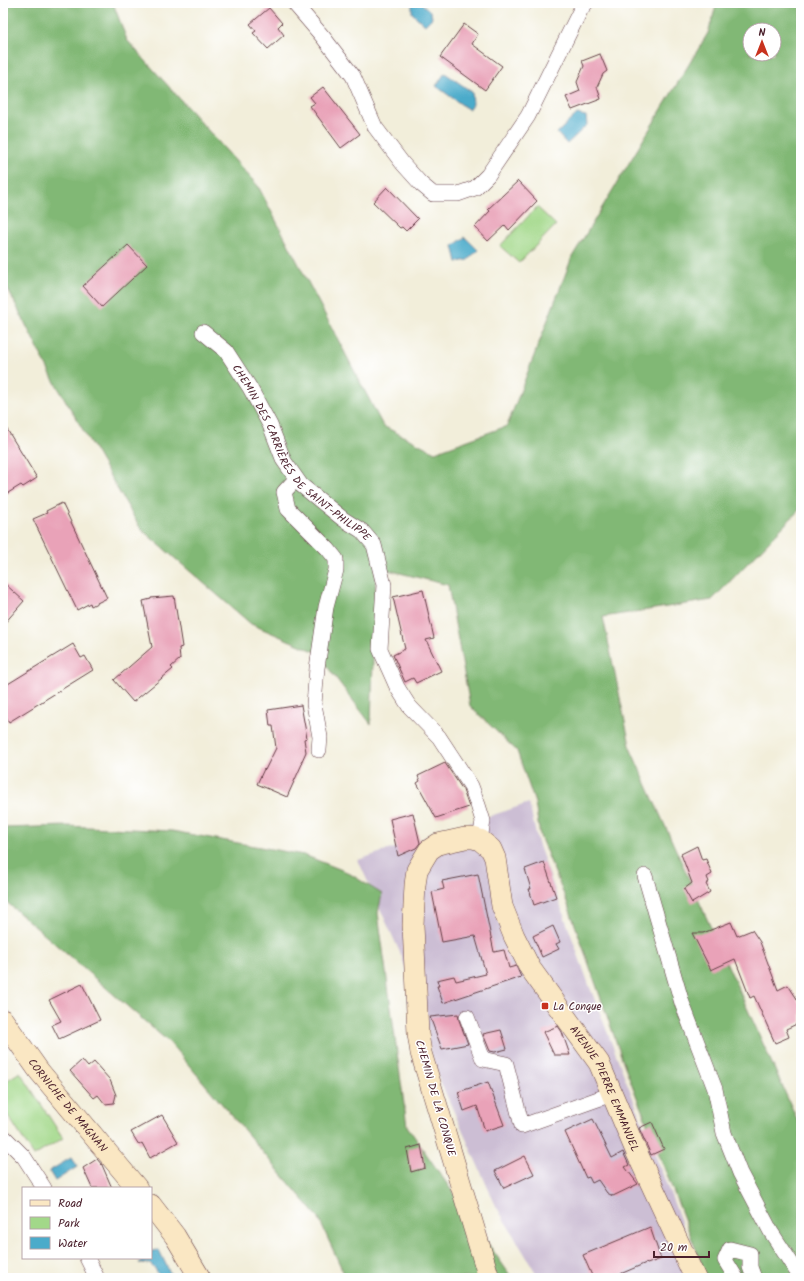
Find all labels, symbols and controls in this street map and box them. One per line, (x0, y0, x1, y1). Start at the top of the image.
north arrow (742, 22, 782, 62)
text: N (759, 24, 766, 42)
street label: CHEMIN DES CARRIÈRES DE SAINT-PHILIPPE (227, 361, 375, 546)
place label: La Conque (553, 998, 602, 1016)
marker: La Conque (540, 1001, 550, 1011)
street label: AVENUE PIERRE EMMANUEL (564, 1022, 643, 1155)
street label: CHEMIN DE LA CONQUE (410, 1038, 460, 1159)
street label: CORNICHE DE MAGNAN (23, 1055, 112, 1157)
legend (22, 1187, 152, 1259)
text: Road (58, 1194, 83, 1213)
text: Park (58, 1214, 80, 1233)
scale bar (654, 1233, 709, 1259)
text: Water (58, 1234, 88, 1253)
text: 20 m (660, 1238, 688, 1257)

